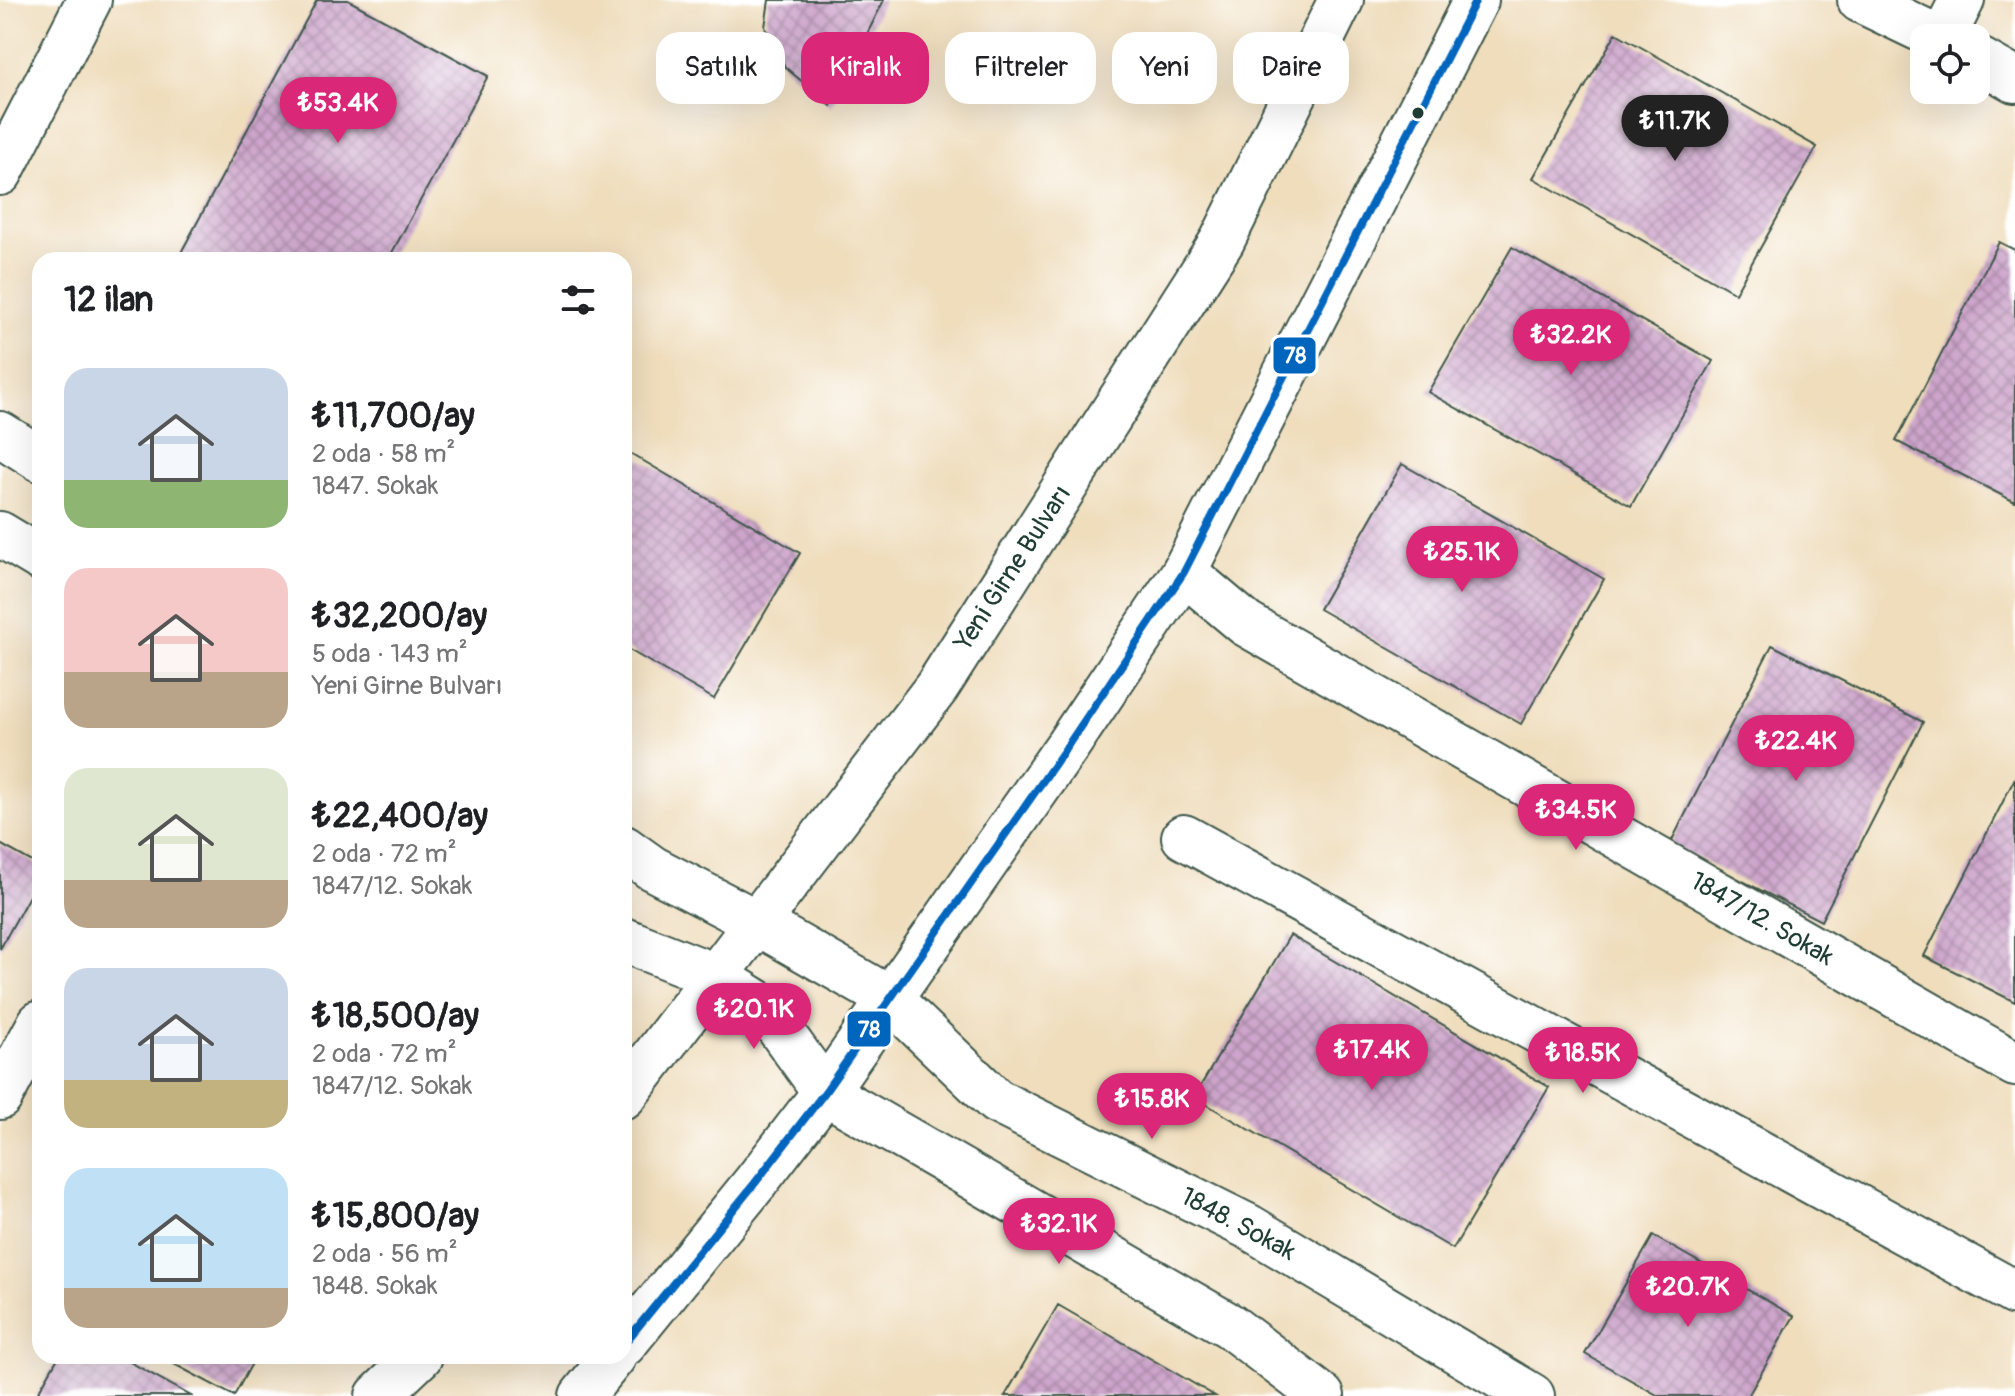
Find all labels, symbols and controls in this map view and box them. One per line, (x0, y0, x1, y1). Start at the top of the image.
map controls (1910, 24, 1990, 104)
button: locate (1910, 24, 1990, 104)
chip: Satılık (656, 32, 785, 104)
chip: Kiralık (801, 32, 929, 104)
chip: Filtreler (945, 32, 1096, 104)
chip: Yeni (1112, 32, 1217, 104)
chip: Daire (1233, 32, 1349, 104)
pin: ₺53.4K (273, 77, 403, 145)
text: ₺53.4K (298, 87, 378, 119)
pin: ₺11.7K (1610, 95, 1740, 163)
unlabelled marker (1410, 105, 1426, 121)
text: ₺11.7K (1639, 105, 1711, 137)
icon: filters (556, 278, 600, 322)
text: 12 ilan (64, 279, 154, 322)
pin: ₺32.2K (1506, 309, 1636, 377)
text: ₺32.2K (1531, 319, 1611, 351)
line badge: 78 (1272, 336, 1317, 375)
text: 78 (1284, 342, 1306, 370)
text: ₺11,700/ay (312, 395, 475, 438)
icon: home (128, 400, 224, 496)
text: 2 oda · 58 m² (312, 438, 456, 470)
text: 1847. Sokak (312, 470, 438, 502)
street label: Yeni Girne Bulvarı (947, 479, 1078, 657)
pin: ₺25.1K (1397, 526, 1527, 594)
text: ₺25.1K (1424, 536, 1500, 568)
text: ₺32,200/ay (312, 595, 487, 638)
icon: home (128, 600, 224, 696)
text: 5 oda · 143 m² (312, 638, 468, 670)
text: Yeni Girne Bulvarı (312, 670, 503, 702)
pin: ₺22.4K (1731, 715, 1861, 783)
text: ₺22.4K (1755, 725, 1837, 757)
pin: ₺34.5K (1511, 784, 1641, 852)
text: ₺34.5K (1536, 794, 1616, 826)
text: ₺22,400/ay (312, 795, 488, 838)
icon: home (128, 800, 224, 896)
text: 2 oda · 72 m² (312, 838, 457, 870)
street label: 1847/12. Sokak (1685, 865, 1840, 973)
text: 1847/12. Sokak (312, 870, 472, 902)
pin: ₺20.1K (689, 983, 819, 1051)
text: ₺20.1K (714, 993, 794, 1025)
text: ₺18,500/ay (312, 995, 479, 1038)
icon: home (128, 1000, 224, 1096)
line badge: 78 (846, 1010, 892, 1048)
text: 78 (858, 1016, 880, 1044)
pin: ₺17.4K (1307, 1024, 1437, 1092)
pin: ₺18.5K (1518, 1027, 1648, 1095)
text: ₺17.4K (1334, 1034, 1410, 1066)
text: ₺18.5K (1546, 1037, 1620, 1069)
text: 2 oda · 72 m² (312, 1038, 457, 1070)
text: 1847/12. Sokak (312, 1070, 472, 1102)
pin: ₺15.8K (1087, 1073, 1217, 1141)
text: ₺15.8K (1115, 1083, 1189, 1115)
street label: 1848. Sokak (1175, 1180, 1301, 1268)
text: ₺15,800/ay (312, 1195, 479, 1238)
pin: ₺32.1K (994, 1198, 1124, 1266)
icon: home (128, 1200, 224, 1296)
text: ₺32.1K (1021, 1208, 1097, 1240)
text: 2 oda · 56 m² (312, 1238, 458, 1270)
pin: ₺20.7K (1623, 1261, 1753, 1329)
text: 1848. Sokak (312, 1270, 438, 1302)
text: ₺20.7K (1646, 1271, 1730, 1303)

